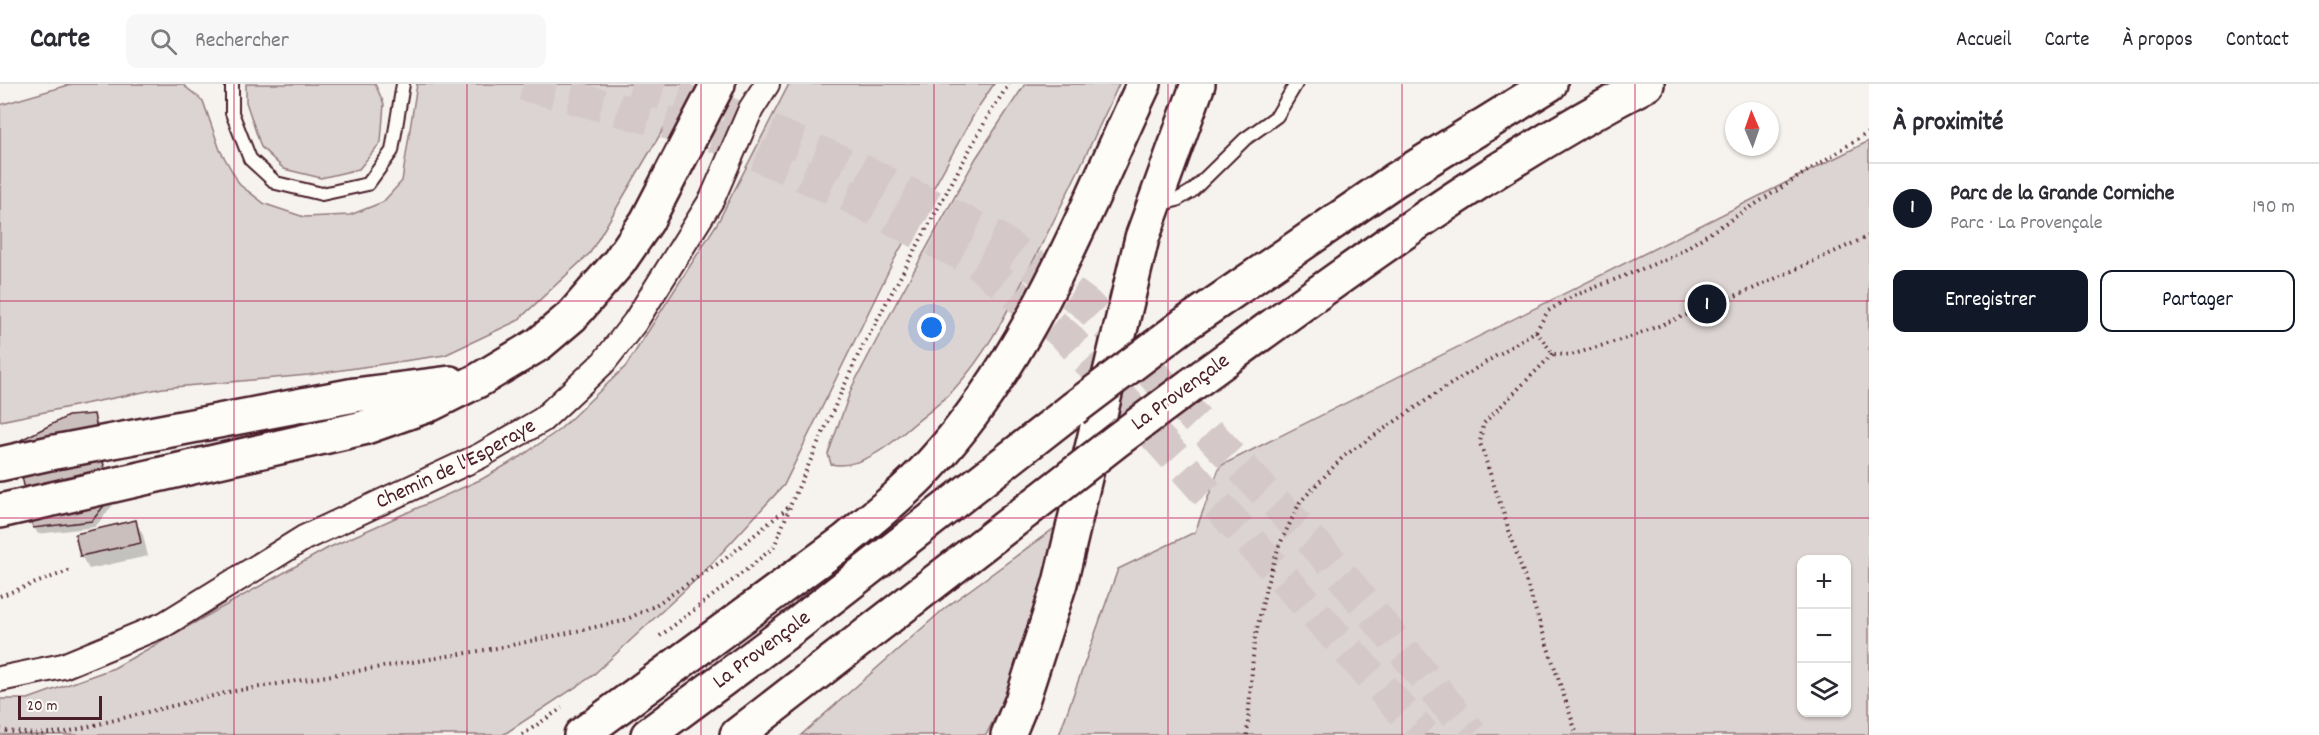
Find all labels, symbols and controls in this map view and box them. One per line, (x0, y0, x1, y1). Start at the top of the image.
search box (126, 14, 546, 68)
text: Carte (30, 21, 90, 61)
icon: search (147, 25, 180, 58)
text: Rechercher (195, 26, 289, 57)
text: Accueil (1956, 26, 2011, 56)
text: Carte (2044, 26, 2089, 56)
text: À propos (2122, 26, 2193, 56)
text: Contact (2226, 26, 2289, 56)
north arrow (1725, 102, 1779, 156)
text: À proximité (1893, 105, 2003, 142)
text: Parc de la Grande Corniche (1950, 179, 2174, 210)
text: 1 (1910, 194, 1915, 222)
text: 190 m (2252, 194, 2295, 222)
text: Parc · La Provençale (1950, 210, 2103, 238)
button: Enregistrer (1893, 270, 2088, 332)
button: Partager (2100, 270, 2295, 332)
pin: 1 (1688, 282, 1726, 326)
your location (917, 313, 946, 342)
street label: La Provençale (1125, 347, 1237, 439)
street label: Chemin de l'Esperaye (371, 411, 542, 518)
map controls (1797, 555, 1851, 717)
button: + (1797, 555, 1851, 609)
street label: La Provençale (706, 603, 818, 697)
button: − (1797, 609, 1851, 663)
button: layers (1797, 663, 1851, 717)
scale bar (18, 693, 102, 720)
text: 20 m (27, 695, 57, 718)

